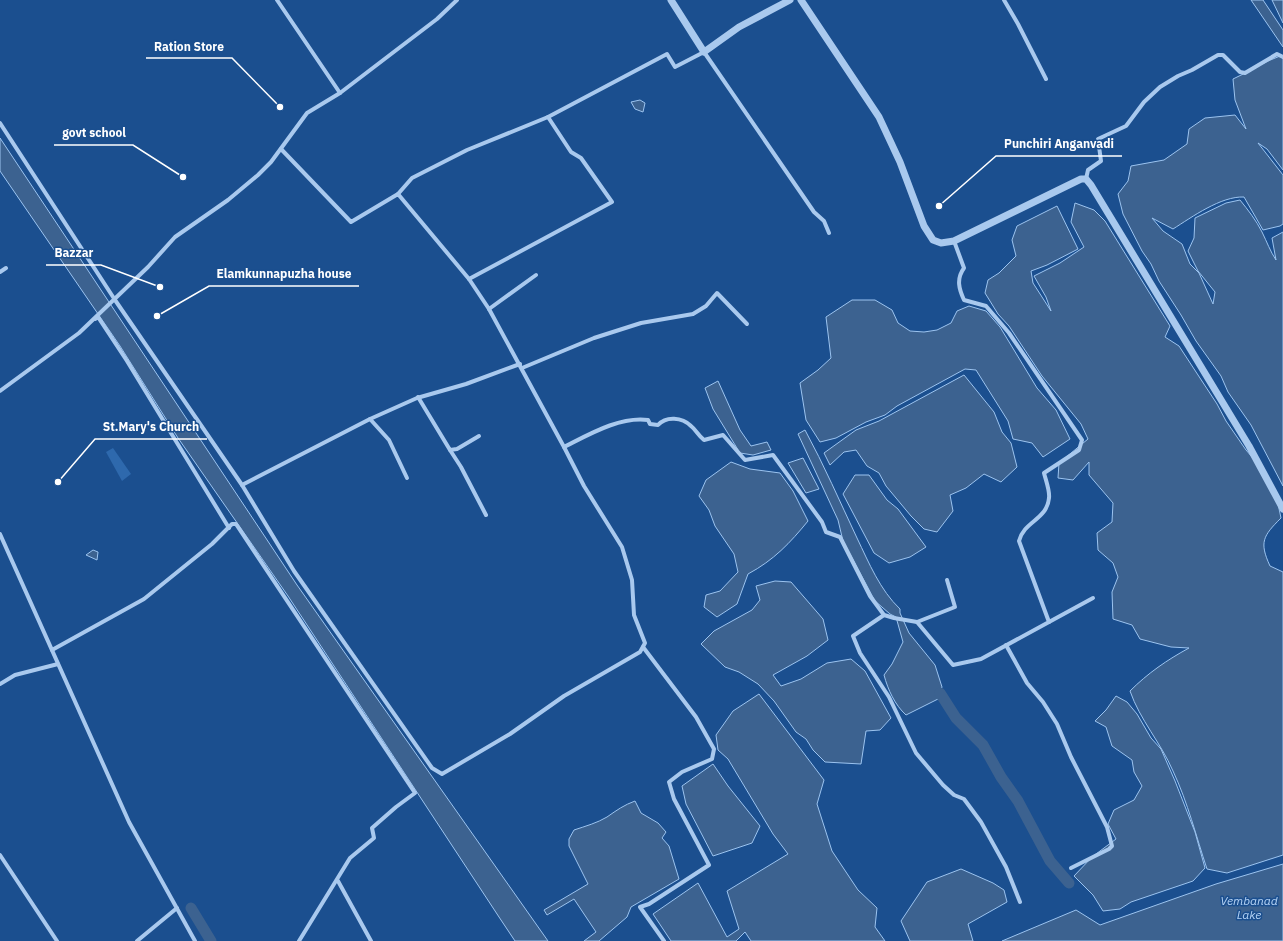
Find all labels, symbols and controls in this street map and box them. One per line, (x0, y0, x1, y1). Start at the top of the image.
callout: Ration Store (146, 34, 232, 58)
text: Ration Store (154, 39, 224, 54)
callout: govt school (54, 121, 133, 145)
text: govt school (62, 125, 126, 140)
callout: Punchiri Anganvadi (996, 132, 1122, 156)
text: Punchiri Anganvadi (1004, 136, 1114, 151)
callout: Bazzar (46, 241, 101, 265)
text: Bazzar (55, 245, 94, 260)
callout: Elamkunnapuzha house (209, 262, 359, 286)
text: Elamkunnapuzha house (217, 266, 352, 281)
callout: St.Mary's Church (95, 415, 207, 439)
text: St.Mary's Church (103, 419, 199, 434)
water label: Vembanad Lake (1220, 893, 1278, 922)

